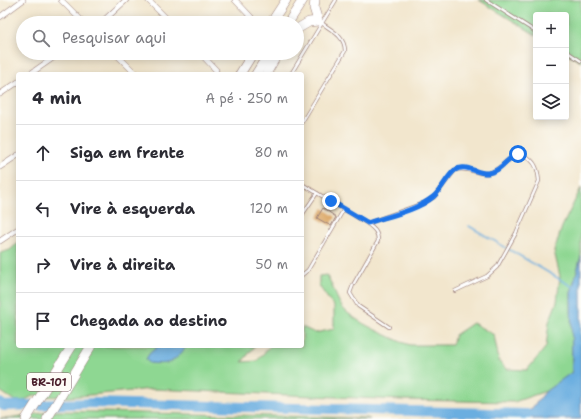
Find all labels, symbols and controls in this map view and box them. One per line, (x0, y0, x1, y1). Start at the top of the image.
map controls (533, 12, 569, 120)
button: + (533, 12, 569, 48)
search box (16, 16, 304, 60)
icon: search (30, 27, 52, 49)
text: Pesquisar aqui (62, 28, 166, 48)
button: − (533, 48, 569, 84)
button: layers (533, 84, 569, 120)
text: 4 min (32, 87, 82, 109)
text: A pé · 250 m (206, 90, 288, 107)
icon: ahead (32, 142, 54, 164)
text: Siga em frente (70, 143, 185, 163)
text: 80 m (254, 144, 288, 161)
route start (509, 145, 527, 163)
route end (322, 192, 340, 210)
icon: left (32, 198, 54, 220)
text: Vire à esquerda (70, 199, 195, 219)
text: 120 m (250, 200, 288, 217)
icon: right (32, 254, 54, 276)
text: Vire à direita (70, 255, 175, 275)
text: 50 m (255, 256, 288, 273)
icon: arrive (32, 310, 54, 332)
text: Chegada ao destino (70, 311, 227, 331)
road number: BR-101 (27, 373, 71, 391)

